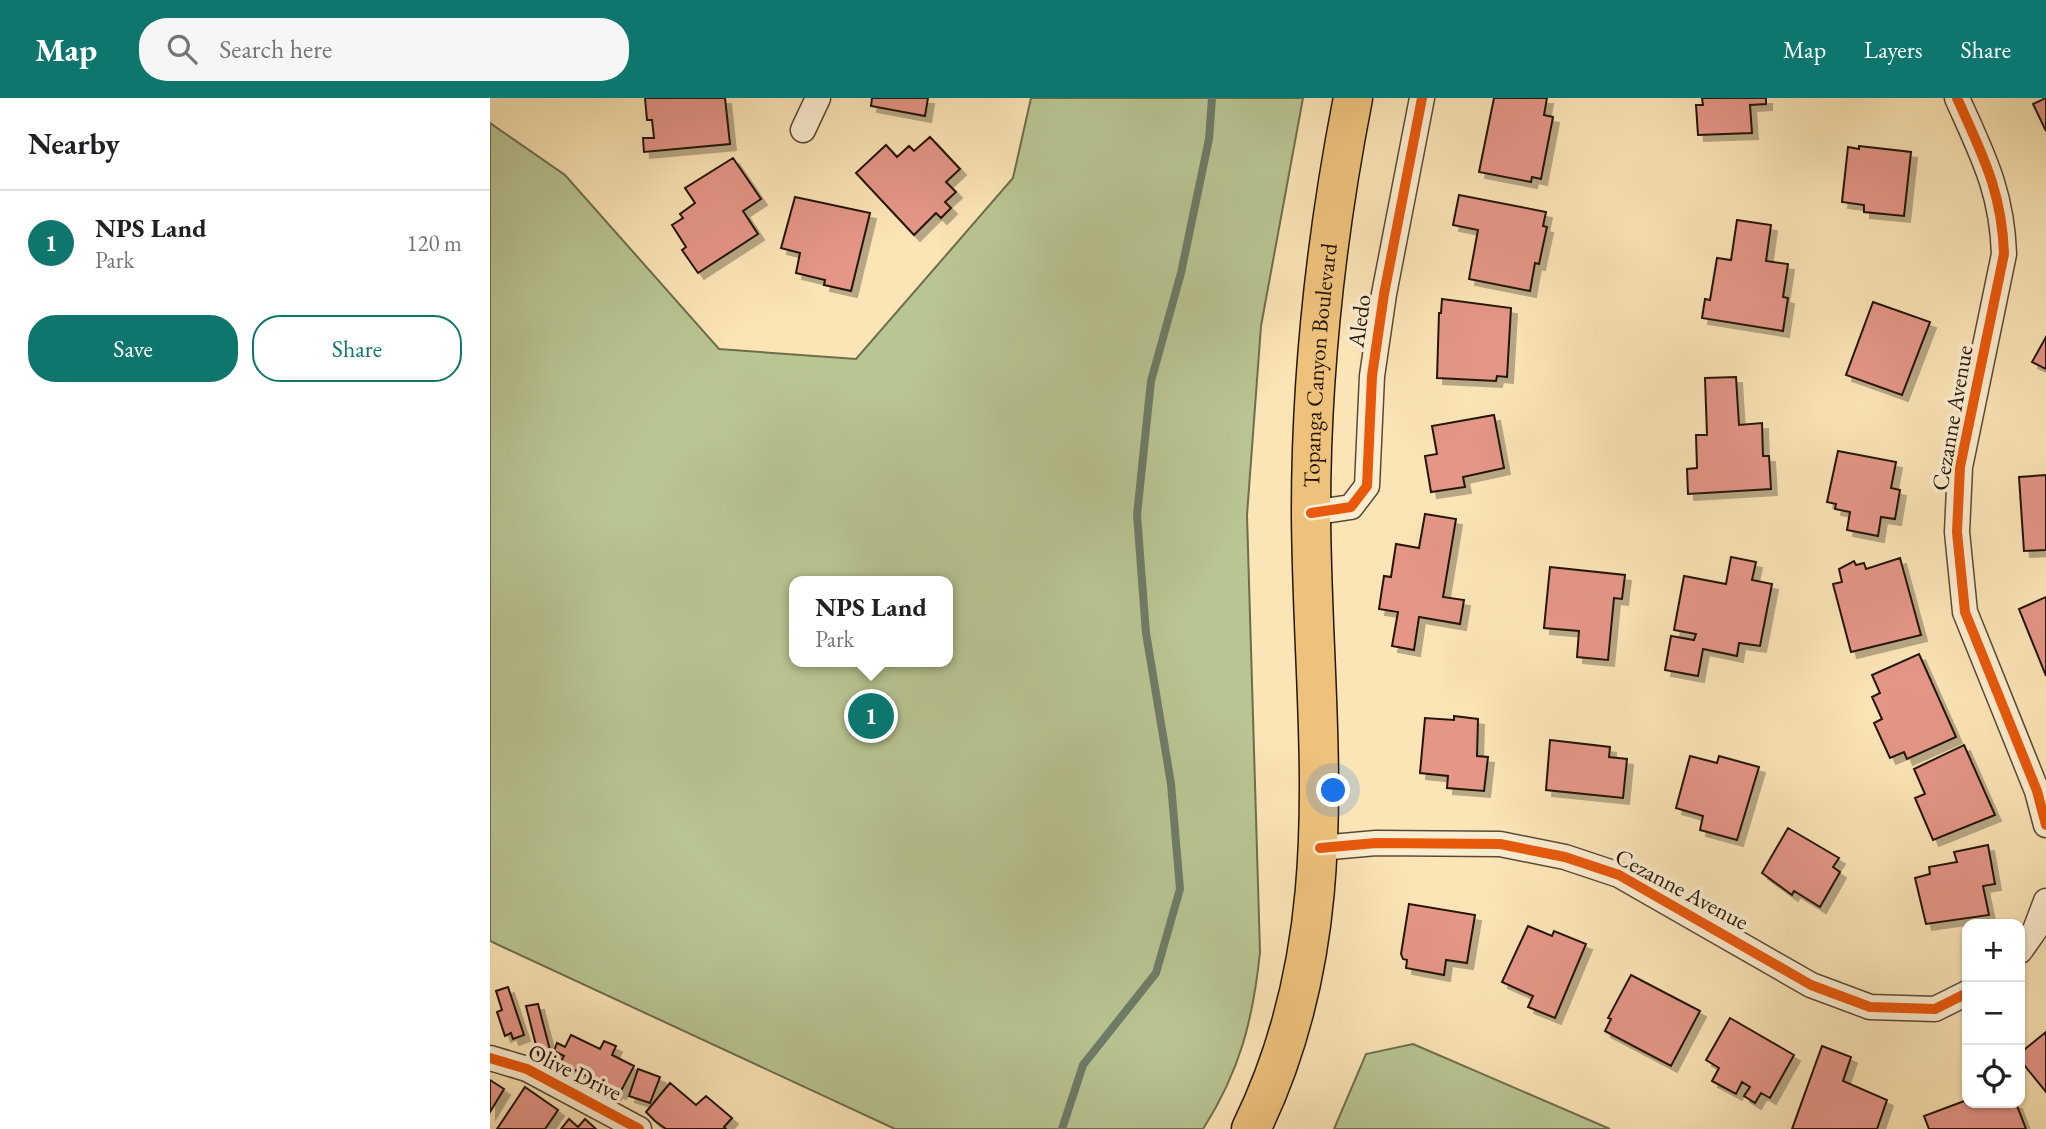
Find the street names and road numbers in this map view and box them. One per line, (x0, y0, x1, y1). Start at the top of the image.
street label: Topanga Canyon Boulevard (1296, 241, 1344, 488)
street label: Aledo (1340, 293, 1378, 350)
street label: Cezanne Avenue (1924, 343, 1980, 493)
street label: Cezanne Avenue (1610, 841, 1754, 937)
street label: Olive Drive (523, 1036, 627, 1108)

